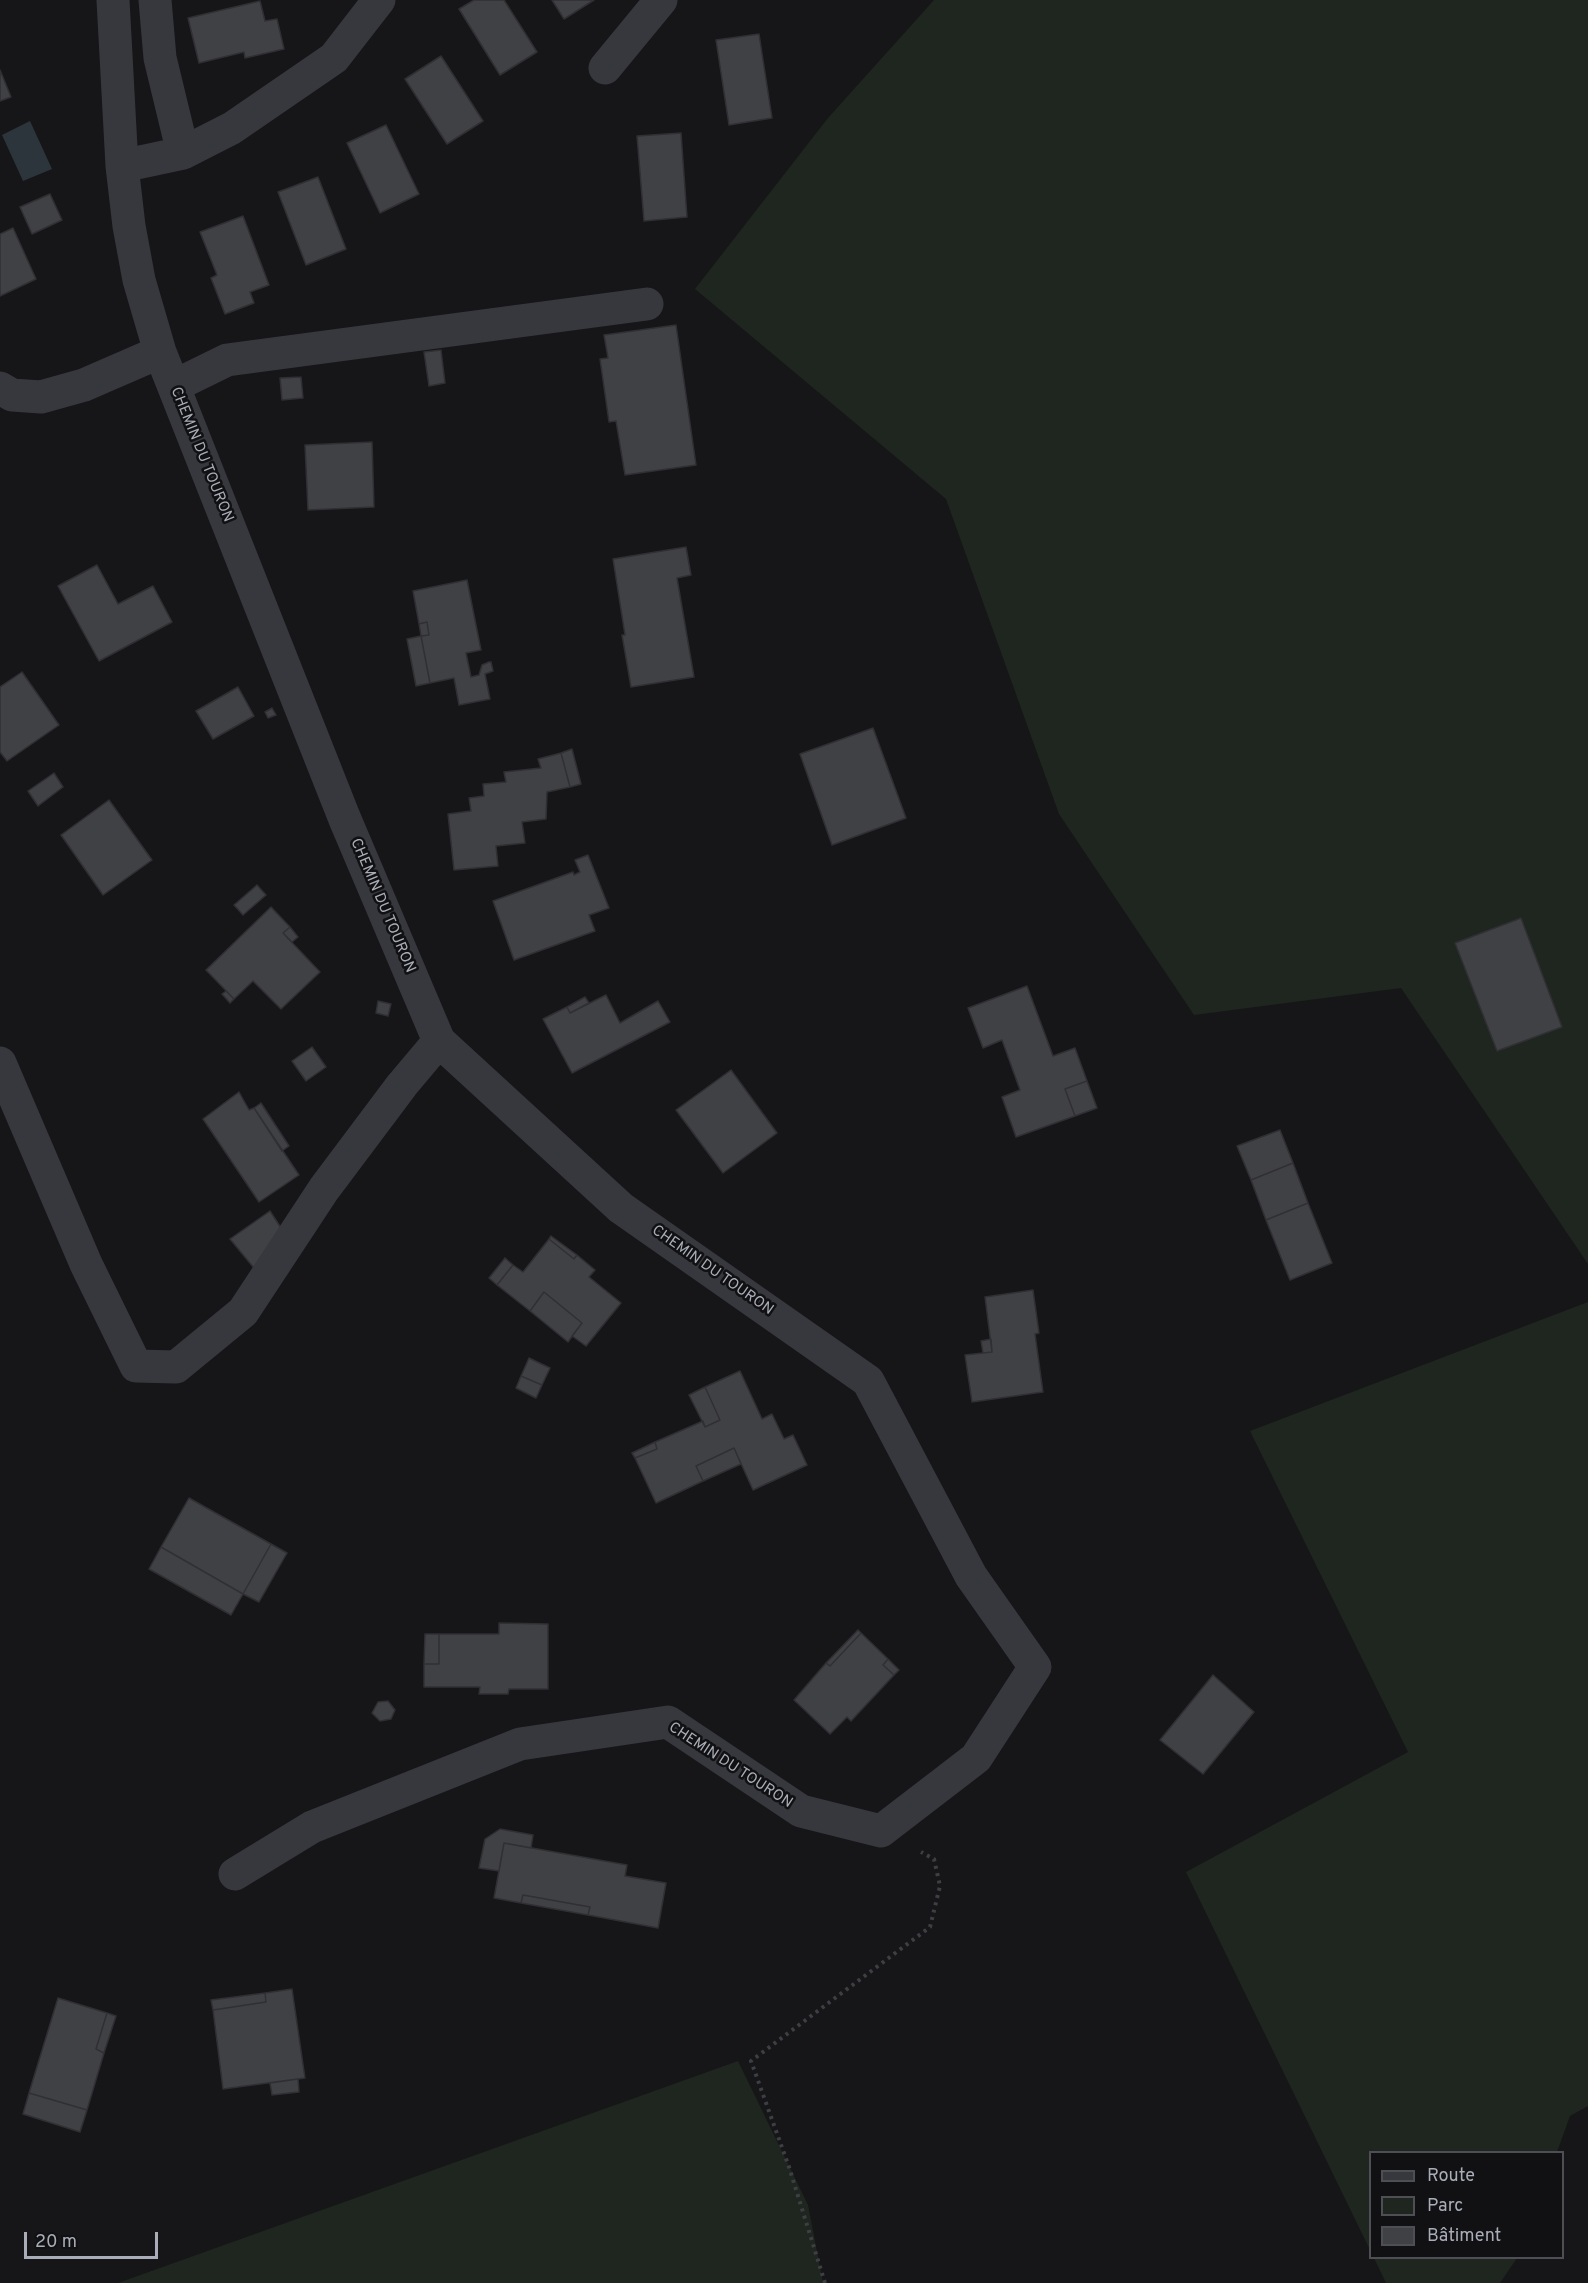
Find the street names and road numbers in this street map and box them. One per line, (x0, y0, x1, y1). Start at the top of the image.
street label: CHEMIN DU TOURON (166, 385, 236, 525)
street label: CHEMIN DU TOURON (346, 836, 418, 976)
street label: CHEMIN DU TOURON (648, 1222, 776, 1320)
street label: CHEMIN DU TOURON (665, 1719, 795, 1813)

